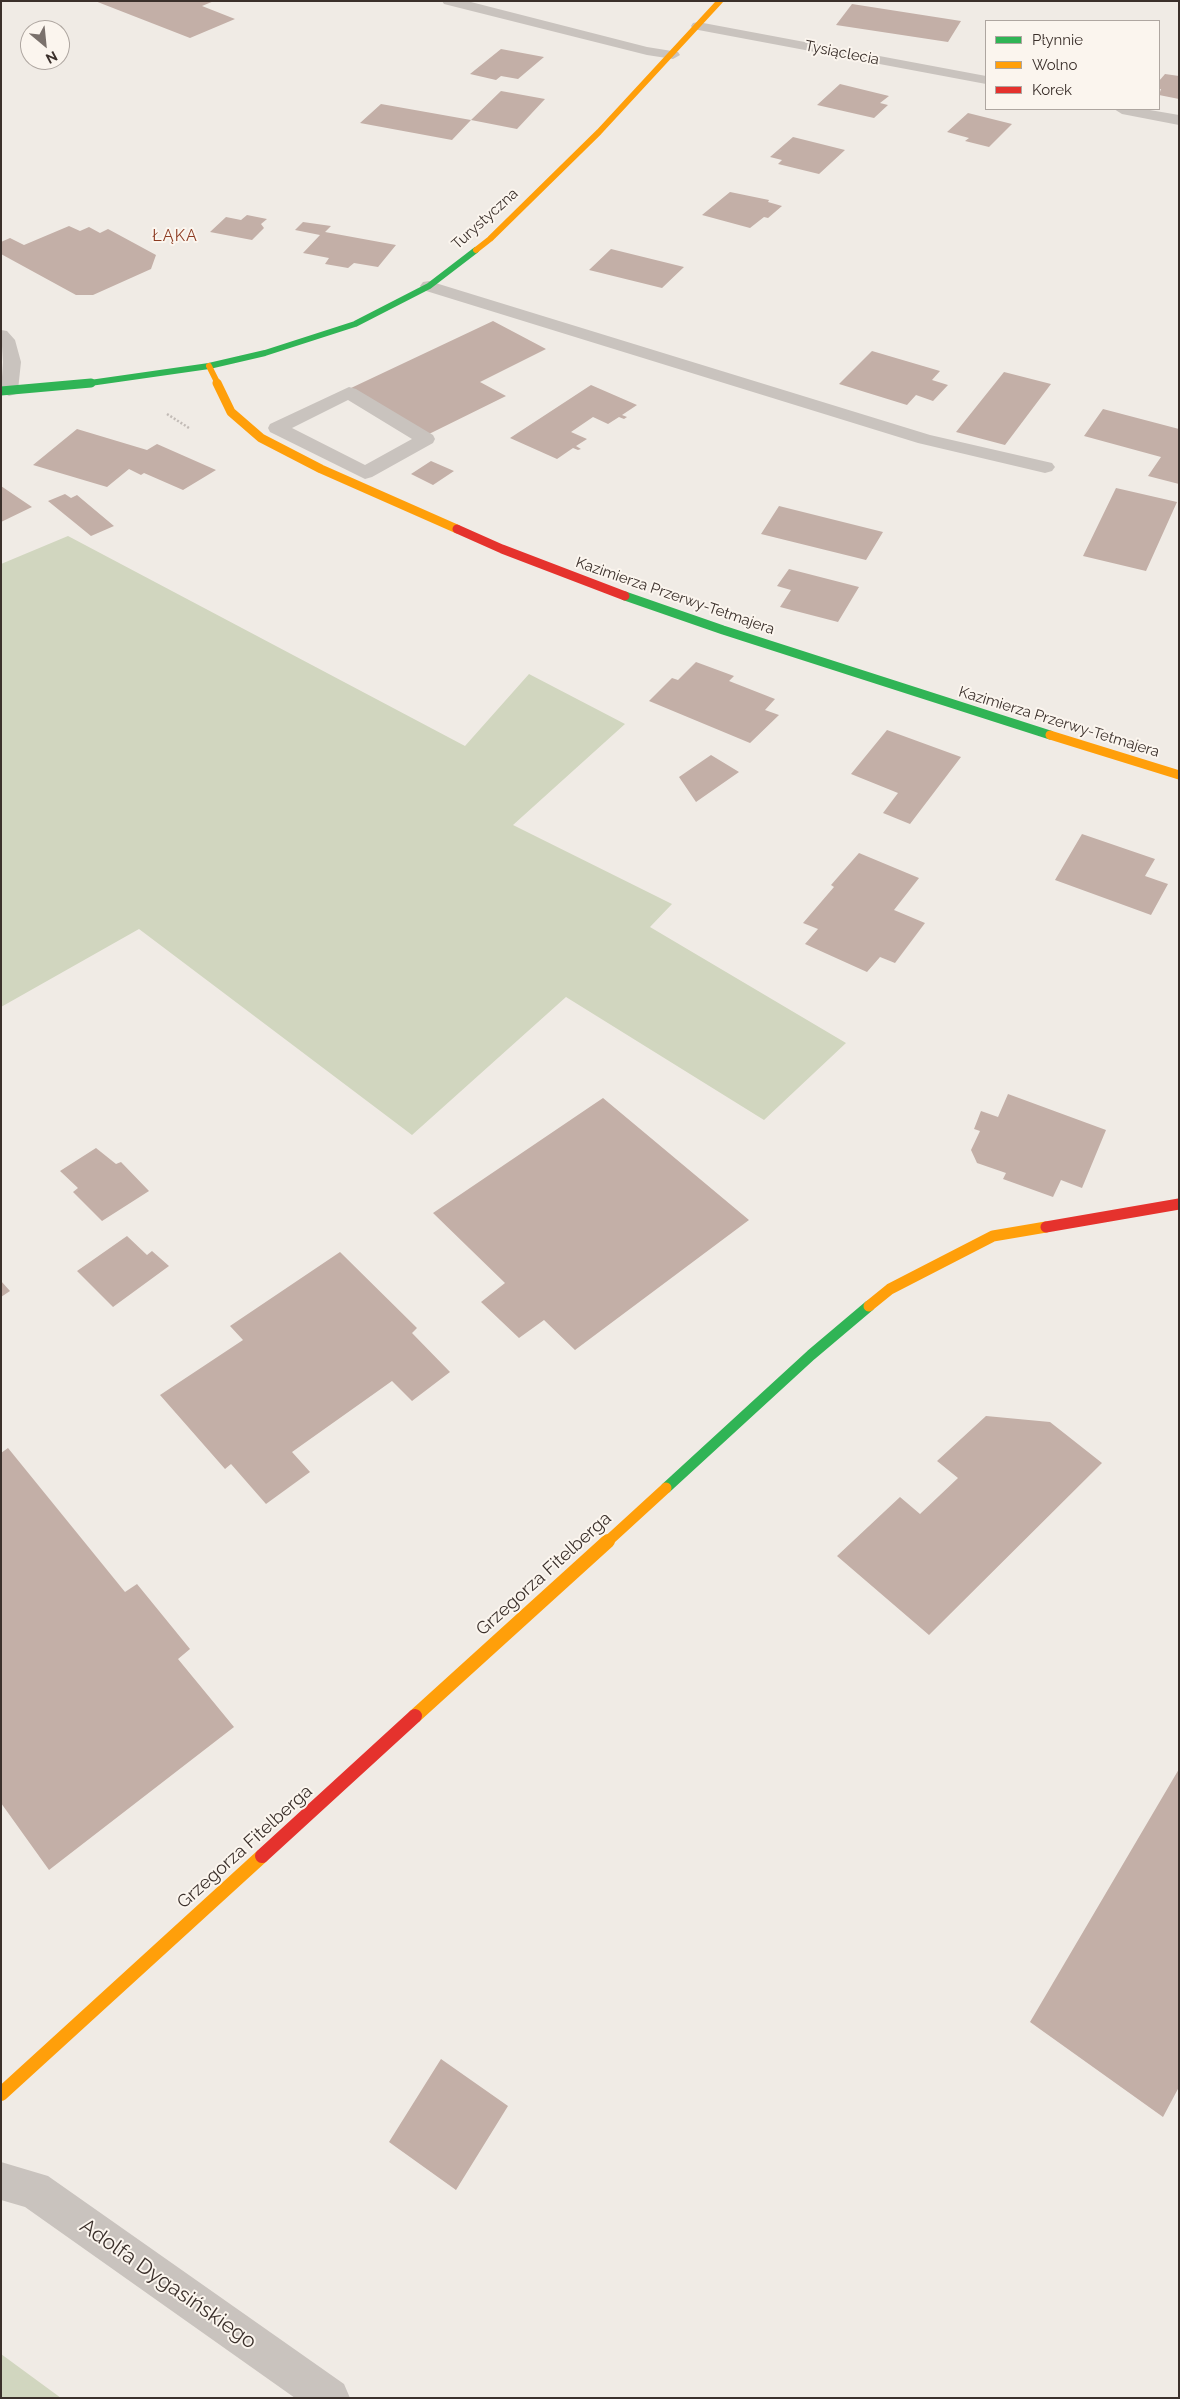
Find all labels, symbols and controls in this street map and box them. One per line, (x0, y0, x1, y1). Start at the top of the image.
north arrow (20, 20, 70, 70)
legend (985, 20, 1160, 110)
text: Płynnie (1032, 31, 1083, 49)
street label: Tysiąclecia (803, 37, 881, 69)
text: N (43, 48, 60, 67)
text: Wolno (1032, 56, 1077, 74)
text: Korek (1032, 81, 1072, 99)
street label: Turystyczna (448, 185, 522, 253)
district label: ŁĄKA (152, 226, 198, 246)
street label: Kazimierza Przerwy-Tetmajera (573, 553, 777, 639)
street label: Kazimierza Przerwy-Tetmajera (956, 683, 1162, 761)
street label: Grzegorza Fitelberga (472, 1508, 616, 1640)
street label: Grzegorza Fitelberga (173, 1781, 317, 1913)
street label: Adolfa Dygasińskiego (75, 2213, 261, 2355)

